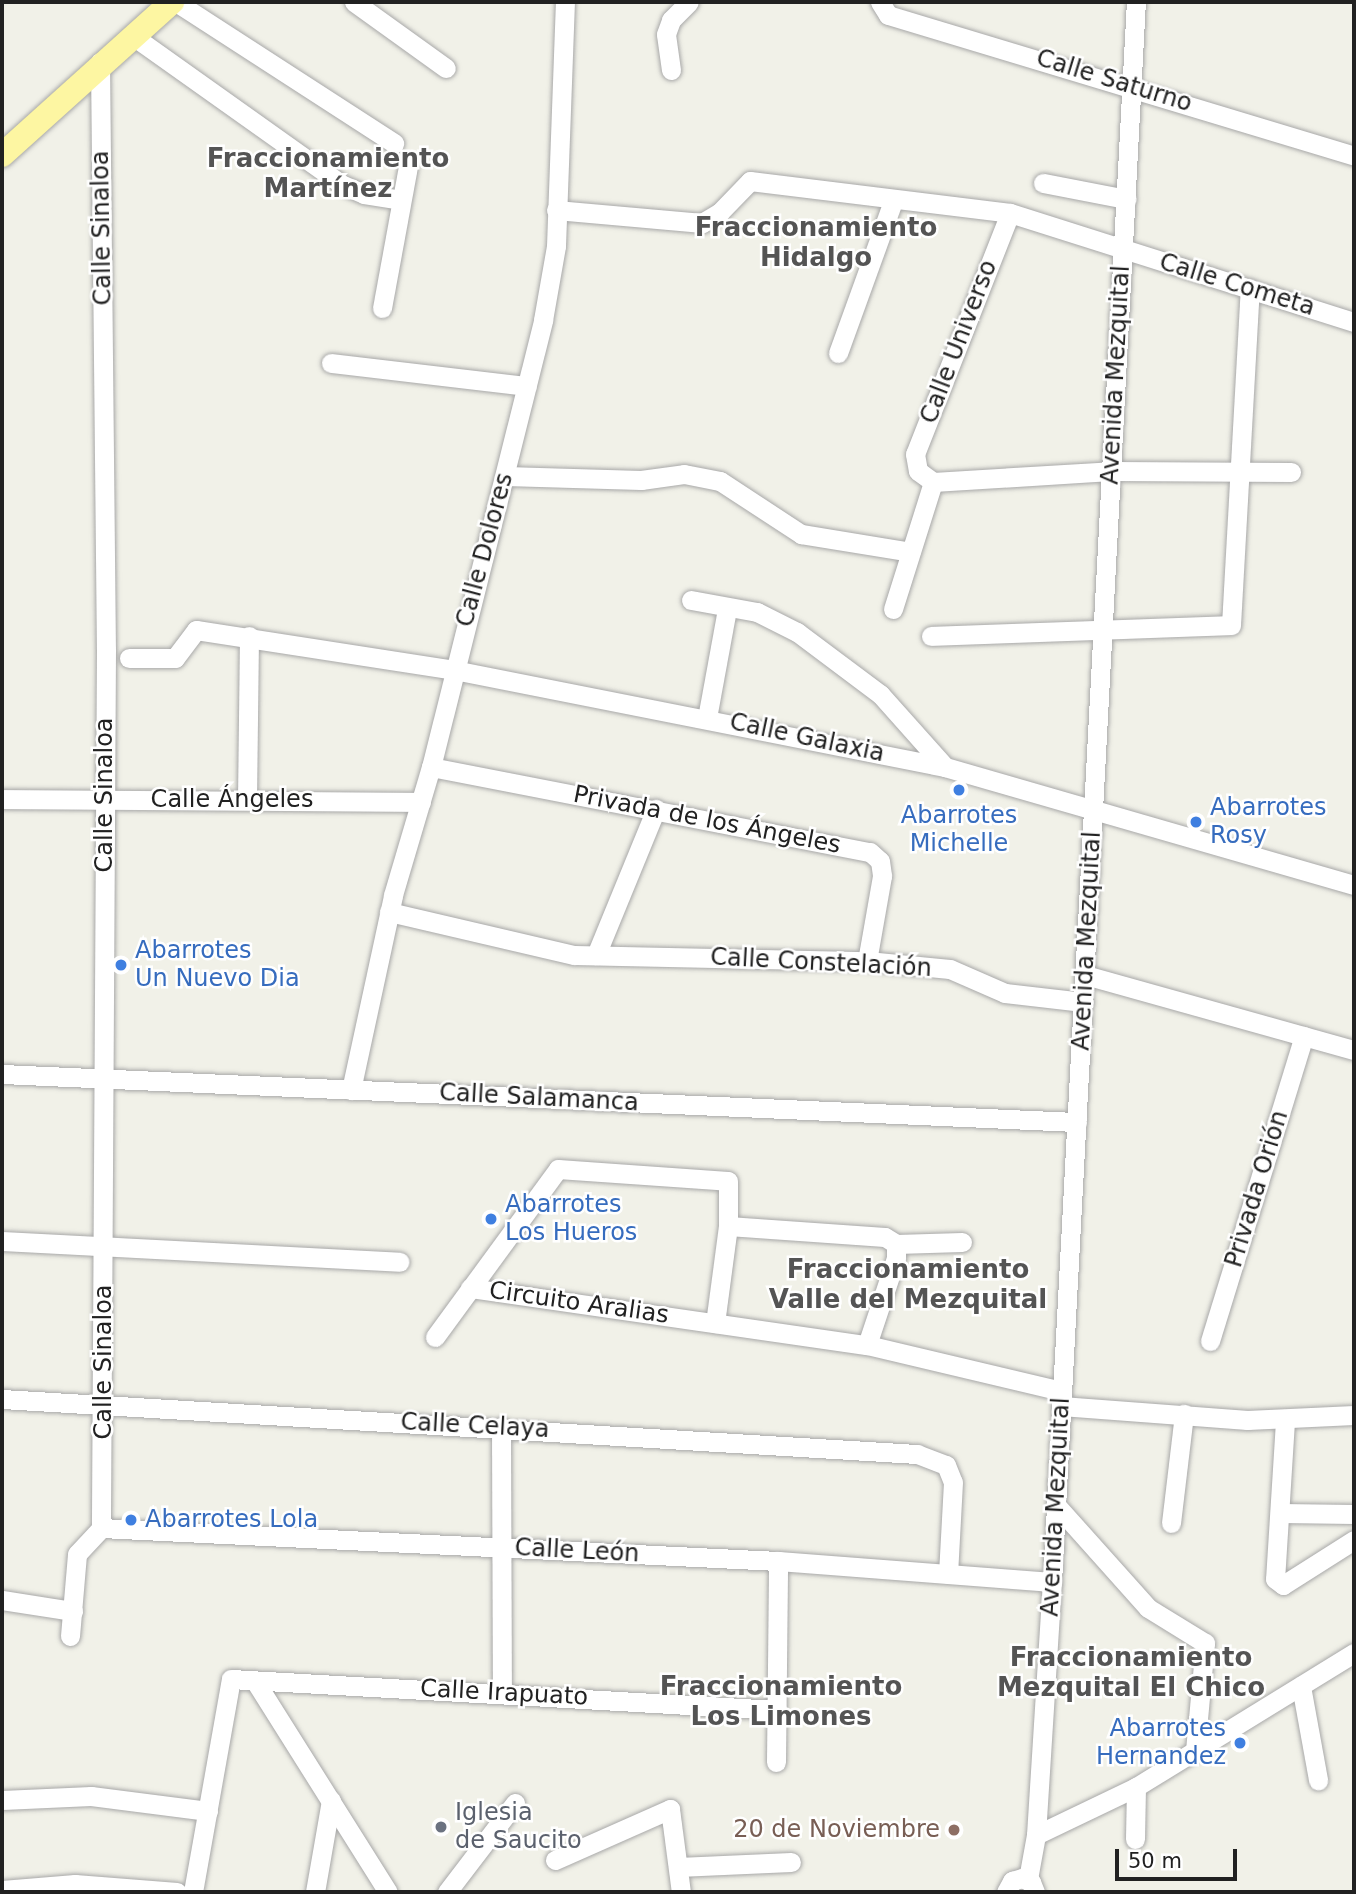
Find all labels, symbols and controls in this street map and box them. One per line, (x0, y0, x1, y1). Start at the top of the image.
street label: Calle Saturno (1033, 44, 1195, 118)
district label: Fraccionamiento Martínez (207, 143, 449, 204)
street label: Calle Sinaloa (86, 150, 118, 306)
district label: Fraccionamiento Hidalgo (695, 212, 937, 274)
street label: Calle Cometa (1156, 248, 1318, 322)
street label: Calle Universo (915, 256, 1003, 428)
street label: Avenida Mezquital (1096, 265, 1136, 485)
street label: Calle Dolores (451, 470, 519, 630)
street label: Calle Galaxia (727, 708, 887, 768)
street label: Calle Sinaloa (91, 717, 119, 873)
street label: Privada de los Ángeles (571, 780, 843, 860)
marker: Abarrotes Michelle (951, 782, 967, 798)
street label: Calle Ángeles (151, 786, 313, 814)
place label: Abarrotes Rosy (1210, 794, 1327, 850)
place label: Abarrotes Michelle (901, 802, 1017, 858)
marker: Abarrotes Rosy (1188, 814, 1204, 830)
street label: Avenida Mezquital (1067, 831, 1107, 1051)
place label: Abarrotes Un Nuevo Dia (135, 937, 300, 993)
street label: Calle Constelación (710, 943, 932, 983)
marker: Abarrotes Un Nuevo Dia (113, 957, 129, 973)
street label: Calle Salamanca (439, 1078, 639, 1118)
street label: Privada Orión (1219, 1107, 1295, 1271)
place label: Abarrotes Los Hueros (505, 1191, 637, 1247)
marker: Abarrotes Los Hueros (483, 1211, 499, 1227)
district label: Fraccionamiento Valle del Mezquital (769, 1254, 1047, 1316)
street label: Circuito Aralias (487, 1276, 671, 1330)
street label: Calle Sinaloa (90, 1284, 118, 1440)
street label: Avenida Mezquital (1036, 1397, 1076, 1617)
street label: Calle Celaya (400, 1408, 550, 1444)
place label: Abarrotes Lola (145, 1506, 318, 1534)
marker: Abarrotes Lola (123, 1512, 139, 1528)
street label: Calle León (514, 1533, 640, 1569)
district label: Fraccionamiento Mezquital El Chico (997, 1642, 1265, 1704)
district label: Fraccionamiento Los Limones (660, 1671, 902, 1732)
street label: Calle Irapuato (419, 1674, 589, 1712)
place label: Abarrotes Hernandez (1096, 1715, 1226, 1771)
marker: Abarrotes Hernandez (1232, 1735, 1248, 1751)
place label: Iglesia de Saucito (455, 1799, 582, 1855)
place label: 20 de Noviembre (733, 1816, 940, 1844)
marker: Iglesia de Saucito (433, 1819, 449, 1835)
marker: 20 de Noviembre (946, 1822, 962, 1838)
scale bar (1118, 1834, 1240, 1878)
text: 50 m (1128, 1849, 1182, 1873)

